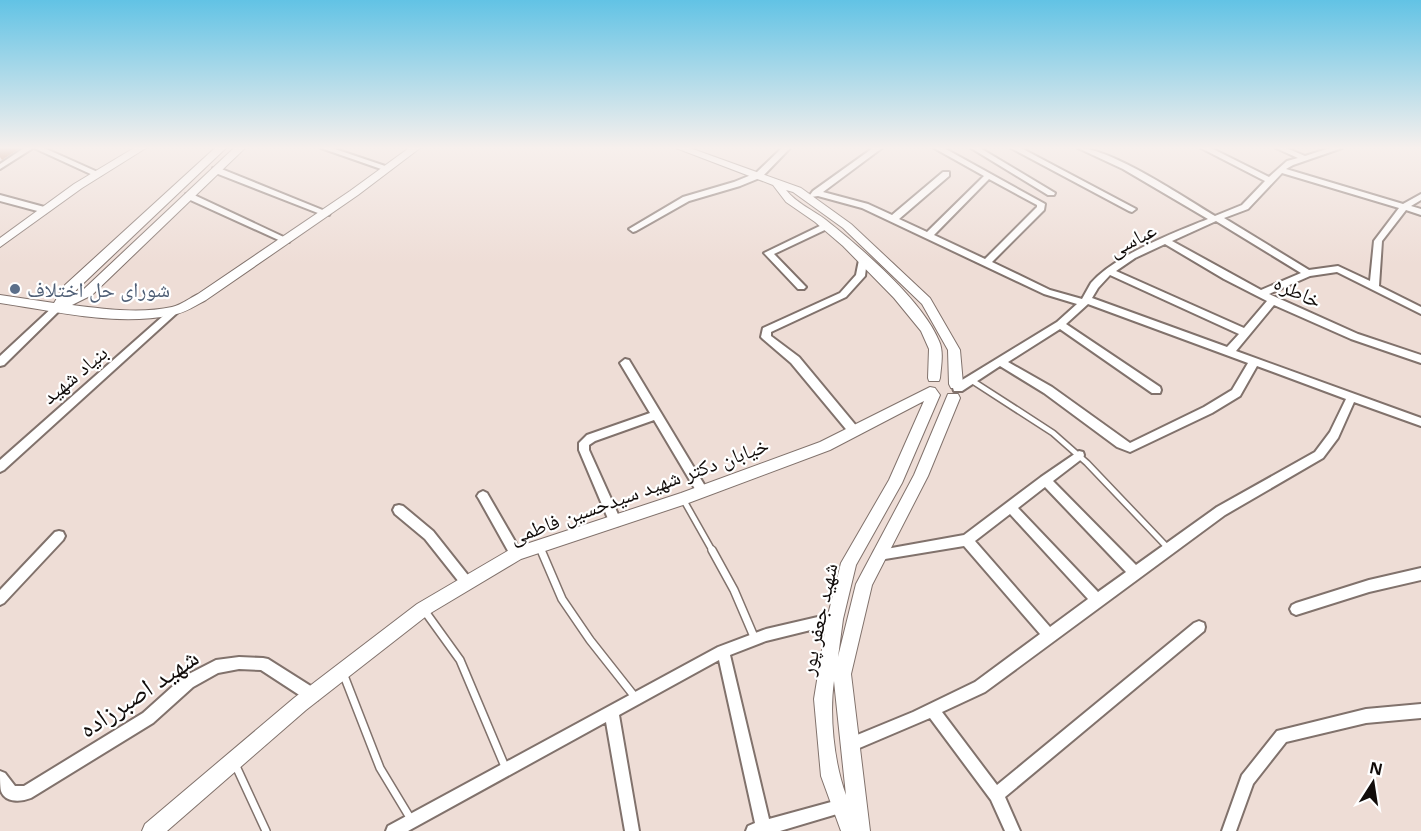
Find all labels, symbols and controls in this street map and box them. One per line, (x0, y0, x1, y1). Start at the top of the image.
street label: عباسی (1103, 215, 1161, 263)
street label: خاطره (1270, 268, 1326, 314)
place label: شورای حل اختلاف (27, 275, 170, 303)
marker: شورای حل اختلاف (8, 282, 22, 296)
street label: بنیاد شهید (35, 338, 113, 410)
street label: خیابان دکتر شهید سیدحسین فاطمی (506, 430, 772, 550)
street label: شهید جعفر پور (792, 560, 844, 679)
street label: شهید اصبرزاده (71, 639, 205, 745)
north arrow (1343, 753, 1403, 813)
text: N (1367, 756, 1385, 780)

